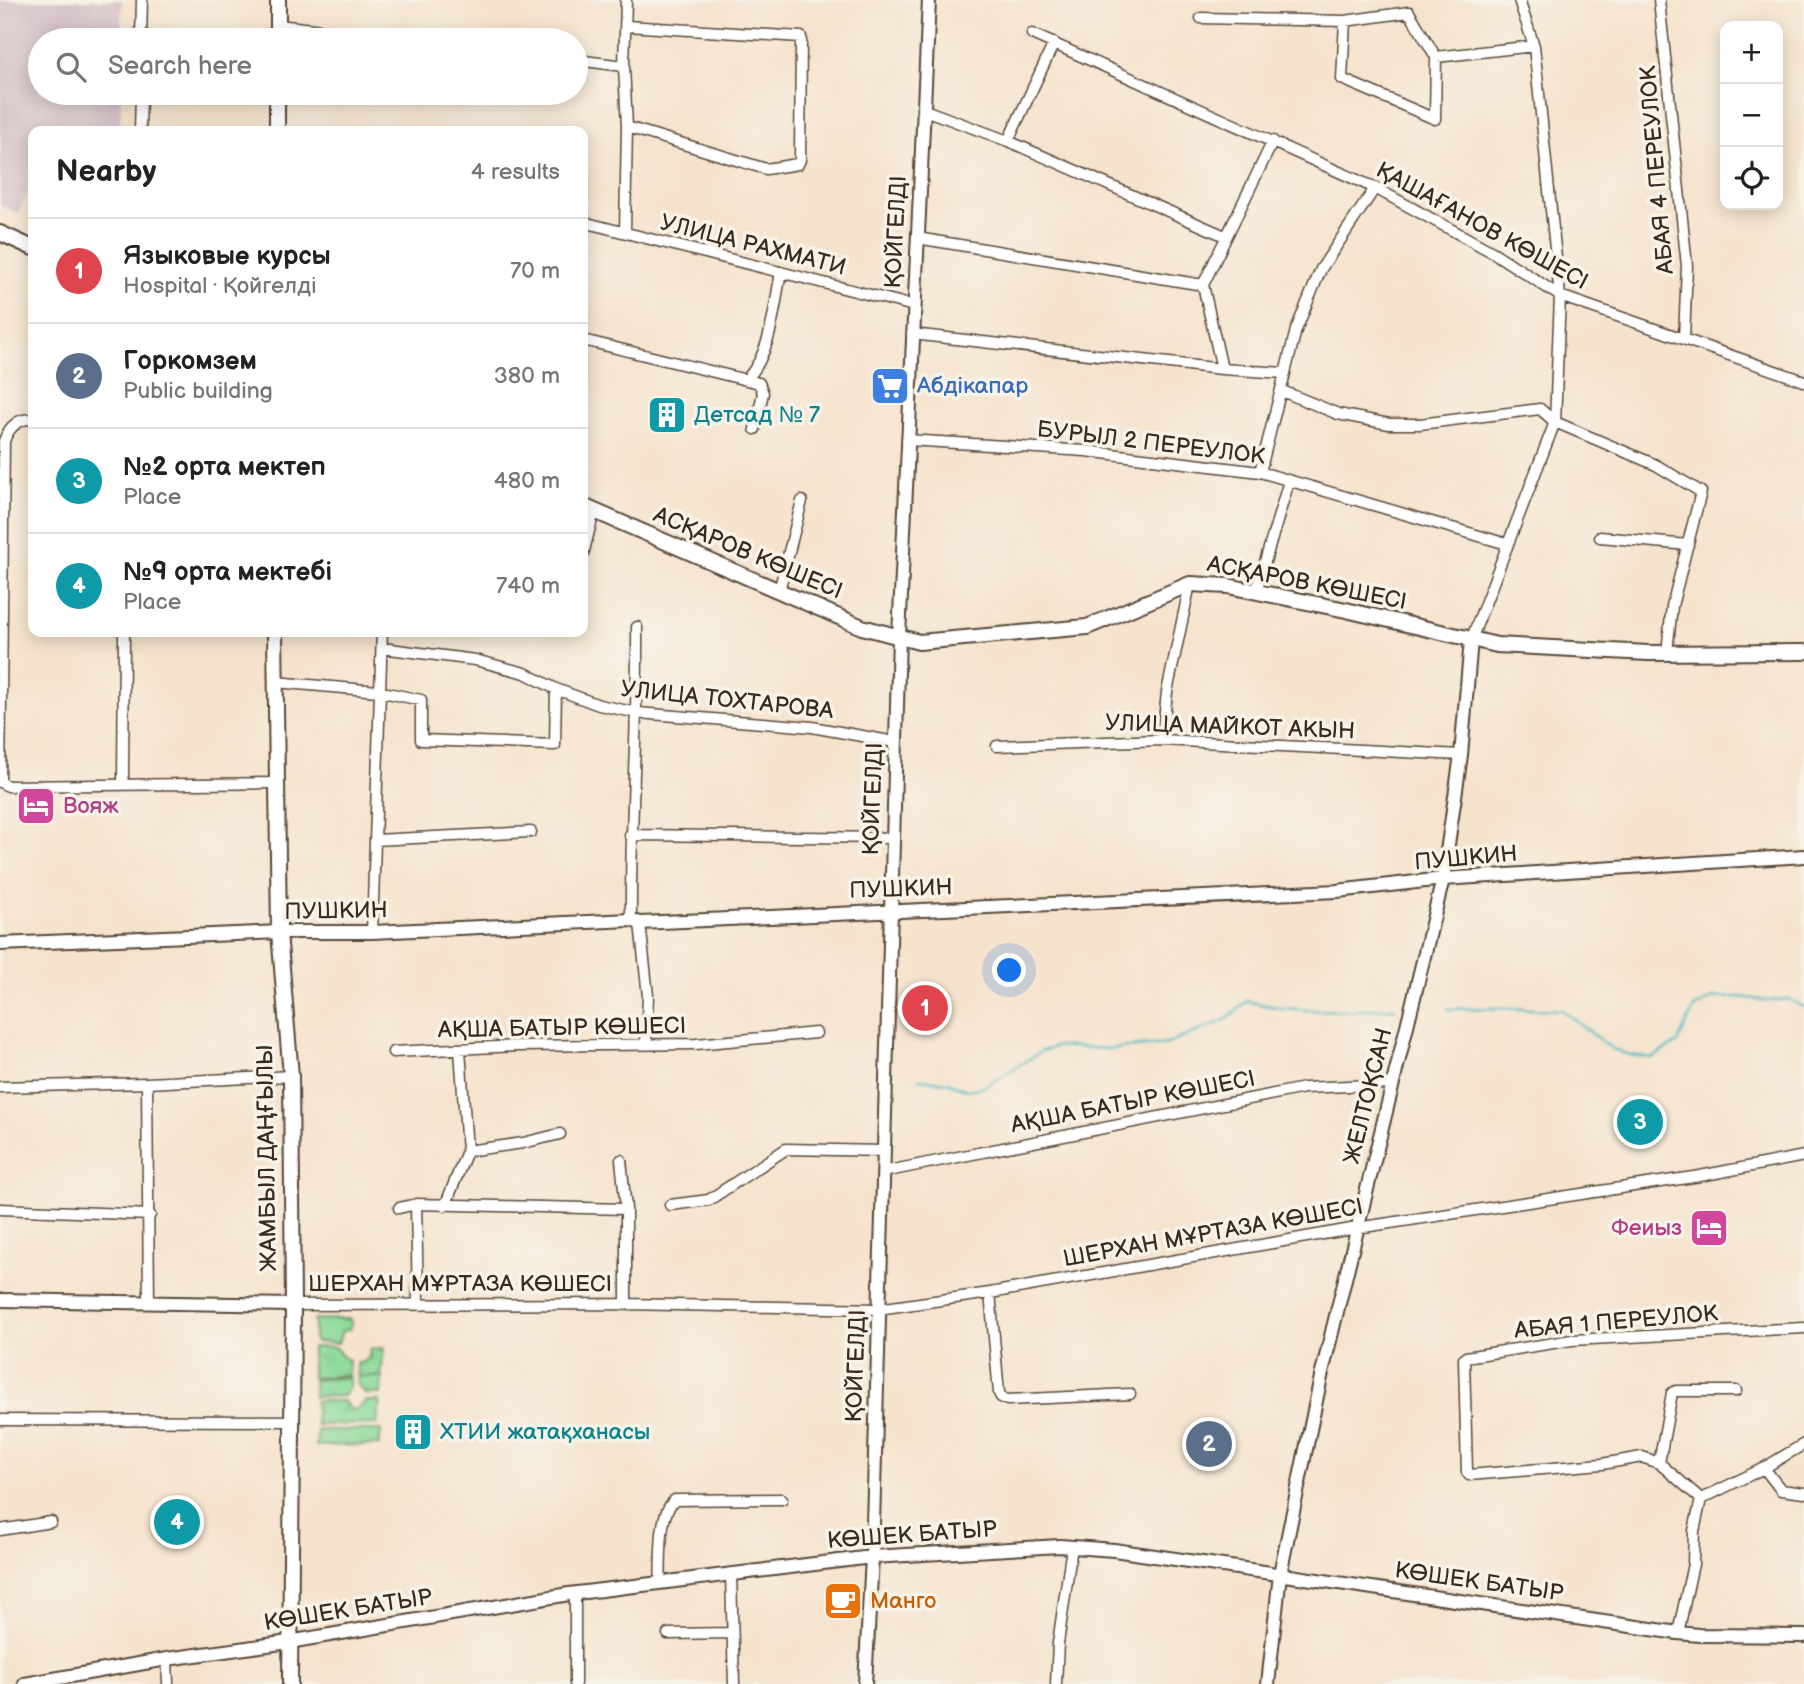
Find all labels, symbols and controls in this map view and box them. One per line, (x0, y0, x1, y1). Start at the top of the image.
map controls (1720, 21, 1783, 210)
button: + (1720, 21, 1783, 84)
search box (28, 28, 588, 105)
icon: search (52, 48, 90, 86)
text: Search here (108, 51, 252, 82)
street label: АБАЯ 4 ПЕРЕУЛОК (1634, 64, 1680, 276)
button: − (1720, 84, 1783, 147)
button: locate (1720, 147, 1783, 210)
text: Nearby (56, 154, 156, 190)
street label: ҚАШАҒАНОВ КӨШЕСІ (1371, 156, 1593, 296)
text: 4 results (471, 158, 560, 186)
street label: ҚОЙГЕЛДІ (879, 175, 913, 289)
street label: УЛИЦА РАХМАТИ (657, 208, 849, 282)
text: Языковые курсы (123, 241, 331, 272)
text: 1 (74, 257, 84, 285)
text: 70 m (510, 257, 560, 285)
text: Hospital · Қойгелді (123, 272, 317, 300)
text: Горкомзем (123, 346, 257, 377)
text: 2 (72, 362, 86, 390)
text: 380 m (494, 362, 560, 390)
supermarket icon: Абдiкапар (869, 365, 911, 407)
place label: Абдiкапар (916, 372, 1028, 400)
text: Public building (123, 377, 273, 405)
building icon: Детсад № 7 (646, 394, 688, 436)
place label: Детсад № 7 (694, 401, 821, 429)
street label: БУРЫЛ 2 ПЕРЕУЛОК (1035, 415, 1267, 471)
text: №2 орта мектеп (123, 452, 326, 483)
text: 3 (72, 467, 86, 495)
text: 480 m (494, 467, 560, 495)
text: Place (123, 483, 181, 511)
street label: АСҚАРОВ КӨШЕСІ (648, 500, 847, 605)
street label: АСҚАРОВ КӨШЕСІ (1204, 550, 1409, 616)
text: №9 орта мектебі (123, 557, 332, 588)
text: 4 (72, 572, 86, 600)
text: 740 m (496, 572, 560, 600)
text: Place (123, 588, 181, 616)
street label: УЛИЦА ТОХТАРОВА (619, 675, 835, 725)
street label: УЛИЦА МАЙКОТ АКЫН (1105, 709, 1355, 745)
street label: ҚОЙГЕЛДІ (857, 742, 889, 856)
hotel icon: Вояж (15, 785, 57, 827)
place label: Вояж (63, 792, 118, 820)
street label: ПУШКИН (1413, 840, 1519, 876)
street label: ПУШКИН (849, 873, 953, 905)
street label: ПУШКИН (284, 896, 388, 926)
your location (992, 953, 1026, 987)
pin: 1 (902, 982, 948, 1034)
street label: АҚША БАТЫР КӨШЕСІ (437, 1012, 686, 1044)
street label: ЖЕЛТОҚСАН (1338, 1025, 1398, 1167)
street label: ЖАМБЫЛ ДАҢҒЫЛЫ (251, 1044, 283, 1272)
street label: АҚША БАТЫР КӨШЕСІ (1008, 1065, 1257, 1140)
pin: 3 (1617, 1096, 1663, 1148)
street label: ШЕРХАН МҰРТАЗА КӨШЕСІ (1061, 1193, 1365, 1273)
hotel icon: Феиыз (1688, 1207, 1730, 1249)
place label: Феиыз (1611, 1214, 1682, 1242)
street label: ШЕРХАН МҰРТАЗА КӨШЕСІ (308, 1270, 612, 1298)
street label: АБАЯ 1 ПЕРЕУЛОК (1512, 1299, 1719, 1345)
street label: ҚОЙГЕЛДІ (840, 1309, 872, 1423)
building icon: ХТИИ жатақханасы (392, 1411, 434, 1453)
place label: ХТИИ жатақханасы (440, 1418, 650, 1446)
pin: 2 (1186, 1418, 1232, 1470)
pin: 4 (154, 1496, 200, 1548)
street label: КӨШЕК БАТЫР (826, 1515, 998, 1555)
street label: КӨШЕК БАТЫР (1393, 1556, 1566, 1608)
cafe icon: Манго (822, 1580, 864, 1622)
street label: КӨШЕК БАТЫР (262, 1583, 435, 1637)
place label: Манго (870, 1587, 936, 1615)

